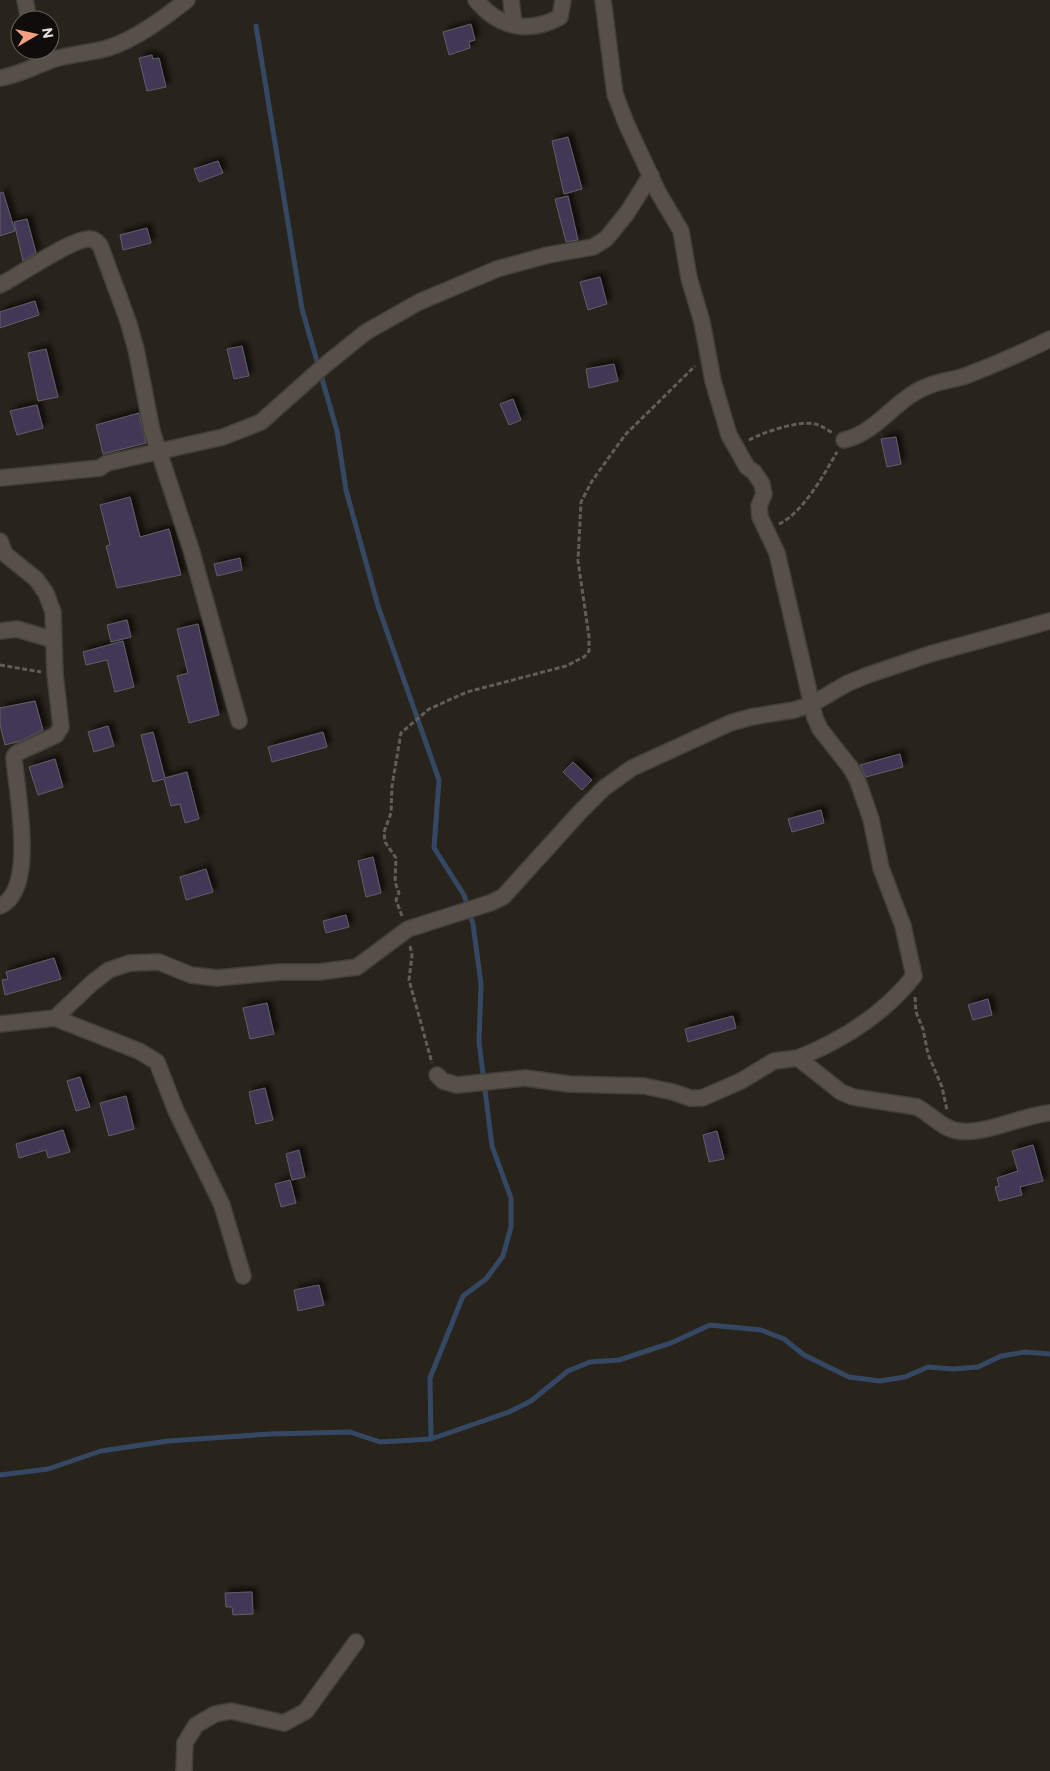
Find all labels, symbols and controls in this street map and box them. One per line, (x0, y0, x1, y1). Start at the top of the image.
north arrow (10, 10, 60, 60)
text: N (39, 26, 58, 39)

